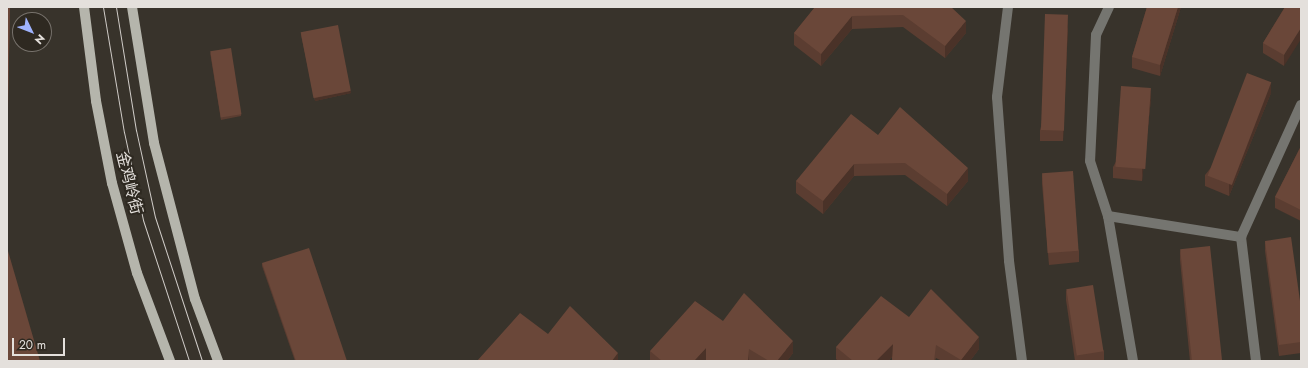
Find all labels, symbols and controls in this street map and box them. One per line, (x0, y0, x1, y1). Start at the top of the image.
north arrow (12, 12, 52, 52)
text: N (31, 31, 49, 48)
street label: 金鸡岭街 (112, 150, 146, 216)
scale bar (14, 330, 67, 356)
text: 20 m (19, 336, 46, 354)

